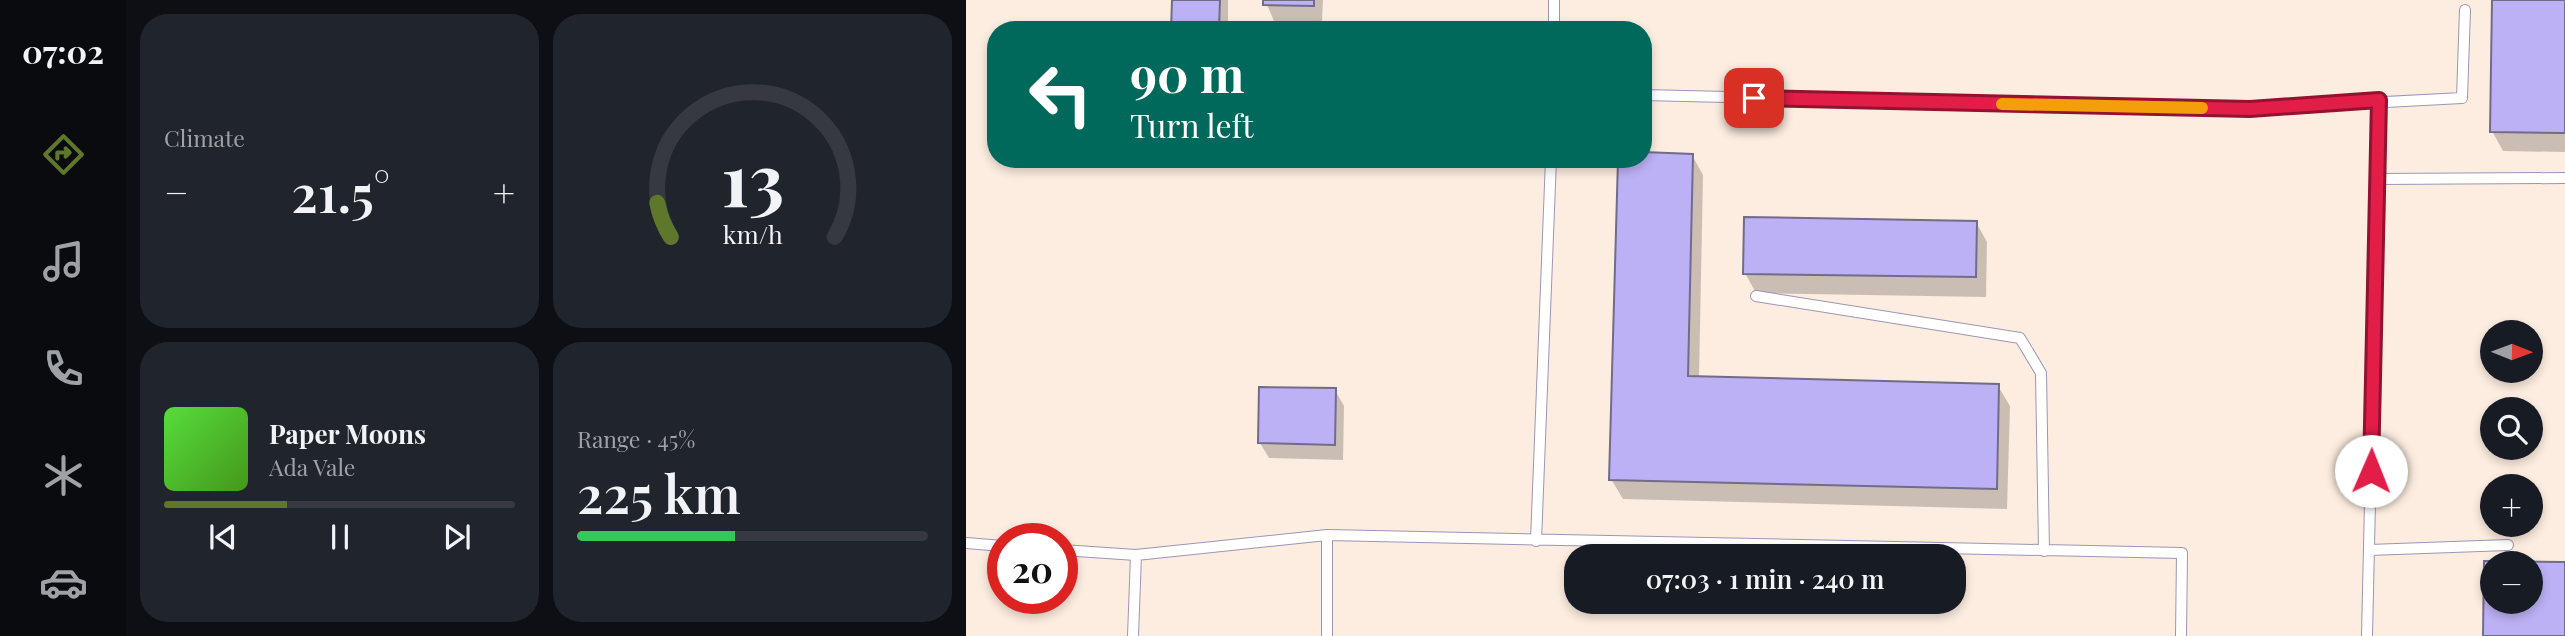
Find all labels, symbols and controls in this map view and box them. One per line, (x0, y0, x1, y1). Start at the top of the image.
text: 07:02 (22, 29, 104, 72)
text: 90 m (1130, 40, 1244, 105)
icon: left (1015, 49, 1106, 140)
pin (1724, 68, 1784, 128)
icon: arrive (1735, 79, 1773, 117)
text: Turn left (1130, 103, 1254, 146)
text: Climate (164, 122, 245, 153)
text: 13 (721, 128, 784, 225)
icon: directions (39, 130, 88, 179)
text: 21.5° (291, 157, 390, 226)
text: − (164, 166, 189, 217)
text: + (493, 166, 515, 217)
text: km/h (723, 217, 783, 250)
icon: music (39, 237, 88, 286)
north arrow (2480, 320, 2543, 383)
map controls (2480, 320, 2543, 614)
icon: phone (39, 344, 88, 393)
button: search (2480, 397, 2543, 460)
text: Paper Moons (269, 416, 426, 451)
text: Range · 45% (577, 423, 695, 454)
position arrow (2334, 434, 2408, 508)
icon: climate (39, 451, 88, 500)
text: Ada Vale (269, 451, 356, 482)
text: 225 km (577, 458, 740, 527)
button: + (2480, 474, 2543, 537)
icon: previous (204, 518, 242, 556)
icon: pause (321, 518, 359, 556)
icon: next (438, 518, 476, 556)
speed limit sign: 20 (987, 523, 1078, 614)
button: − (2480, 551, 2543, 614)
icon: car (39, 558, 88, 607)
text: 07:03 · 1 min · 240 m (1646, 561, 1884, 596)

